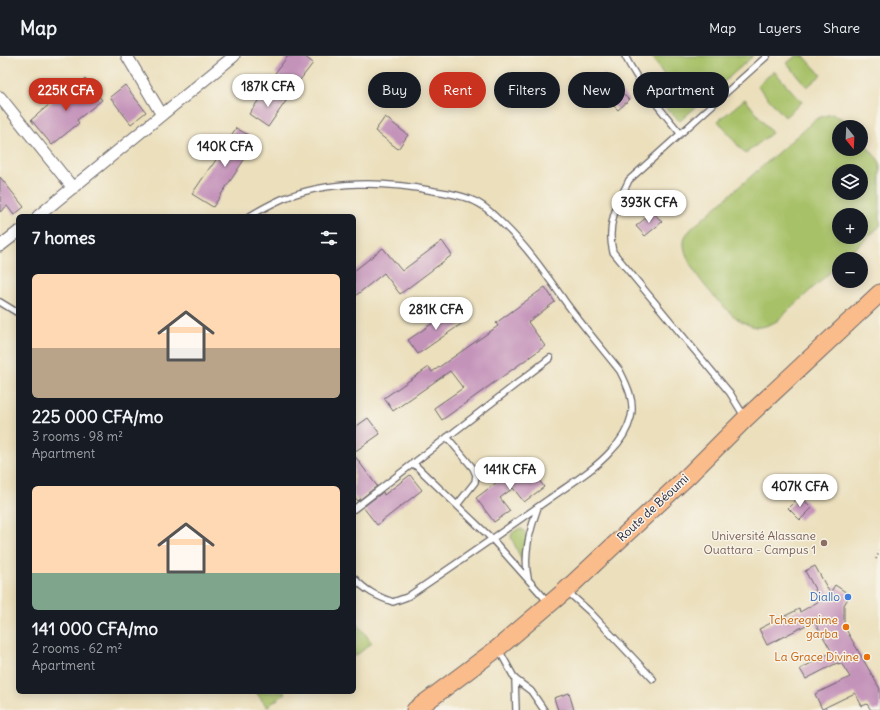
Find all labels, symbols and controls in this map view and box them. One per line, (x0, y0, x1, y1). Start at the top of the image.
text: Map (20, 16, 57, 40)
text: Map (709, 19, 736, 37)
text: Layers (758, 19, 801, 37)
text: Share (823, 19, 860, 37)
chip: Buy (368, 72, 421, 108)
chip: Rent (429, 72, 486, 108)
chip: Filters (494, 72, 560, 108)
chip: New (568, 72, 625, 108)
chip: Apartment (633, 72, 729, 108)
pin: 187K CFA (227, 74, 309, 108)
pin: 225K CFA (25, 78, 107, 112)
text: 187K CFA (241, 78, 295, 95)
text: 225K CFA (38, 82, 94, 99)
north arrow (832, 120, 868, 156)
map controls (832, 120, 868, 288)
pin: 140K CFA (184, 134, 266, 168)
text: 140K CFA (197, 138, 253, 155)
button: layers (832, 164, 868, 200)
pin: 393K CFA (608, 190, 690, 224)
text: 393K CFA (621, 194, 677, 211)
button: + (832, 208, 868, 244)
text: 7 homes (32, 227, 96, 249)
icon: filters (318, 227, 340, 249)
button: − (832, 252, 868, 288)
pin: 281K CFA (395, 297, 477, 331)
icon: home (150, 300, 222, 372)
text: 281K CFA (409, 301, 463, 318)
text: 225 000 CFA/mo (32, 406, 163, 428)
text: 3 rooms · 98 m² (32, 428, 123, 445)
text: Apartment (32, 445, 95, 462)
pin: 141K CFA (469, 457, 551, 491)
text: 141K CFA (484, 461, 536, 478)
street label: Route de Béoumi (614, 471, 691, 545)
pin: 407K CFA (759, 474, 841, 508)
text: 407K CFA (772, 478, 828, 495)
icon: home (150, 512, 222, 584)
place label: Université Alassane Ouattara - Campus 1 (703, 528, 816, 557)
marker: Université Alassane Ouattara - Campus 1 (819, 538, 829, 548)
place label: Diallo (810, 589, 840, 604)
marker: Diallo (843, 592, 853, 602)
place label: Tcheregnime garba (769, 612, 838, 641)
text: 141 000 CFA/mo (32, 618, 158, 640)
marker: Tcheregnime garba (841, 622, 851, 632)
text: 2 rooms · 62 m² (32, 640, 122, 657)
place label: La Grace Divine (774, 649, 859, 664)
marker: La Grace Divine (862, 652, 872, 662)
text: Apartment (32, 657, 95, 674)

